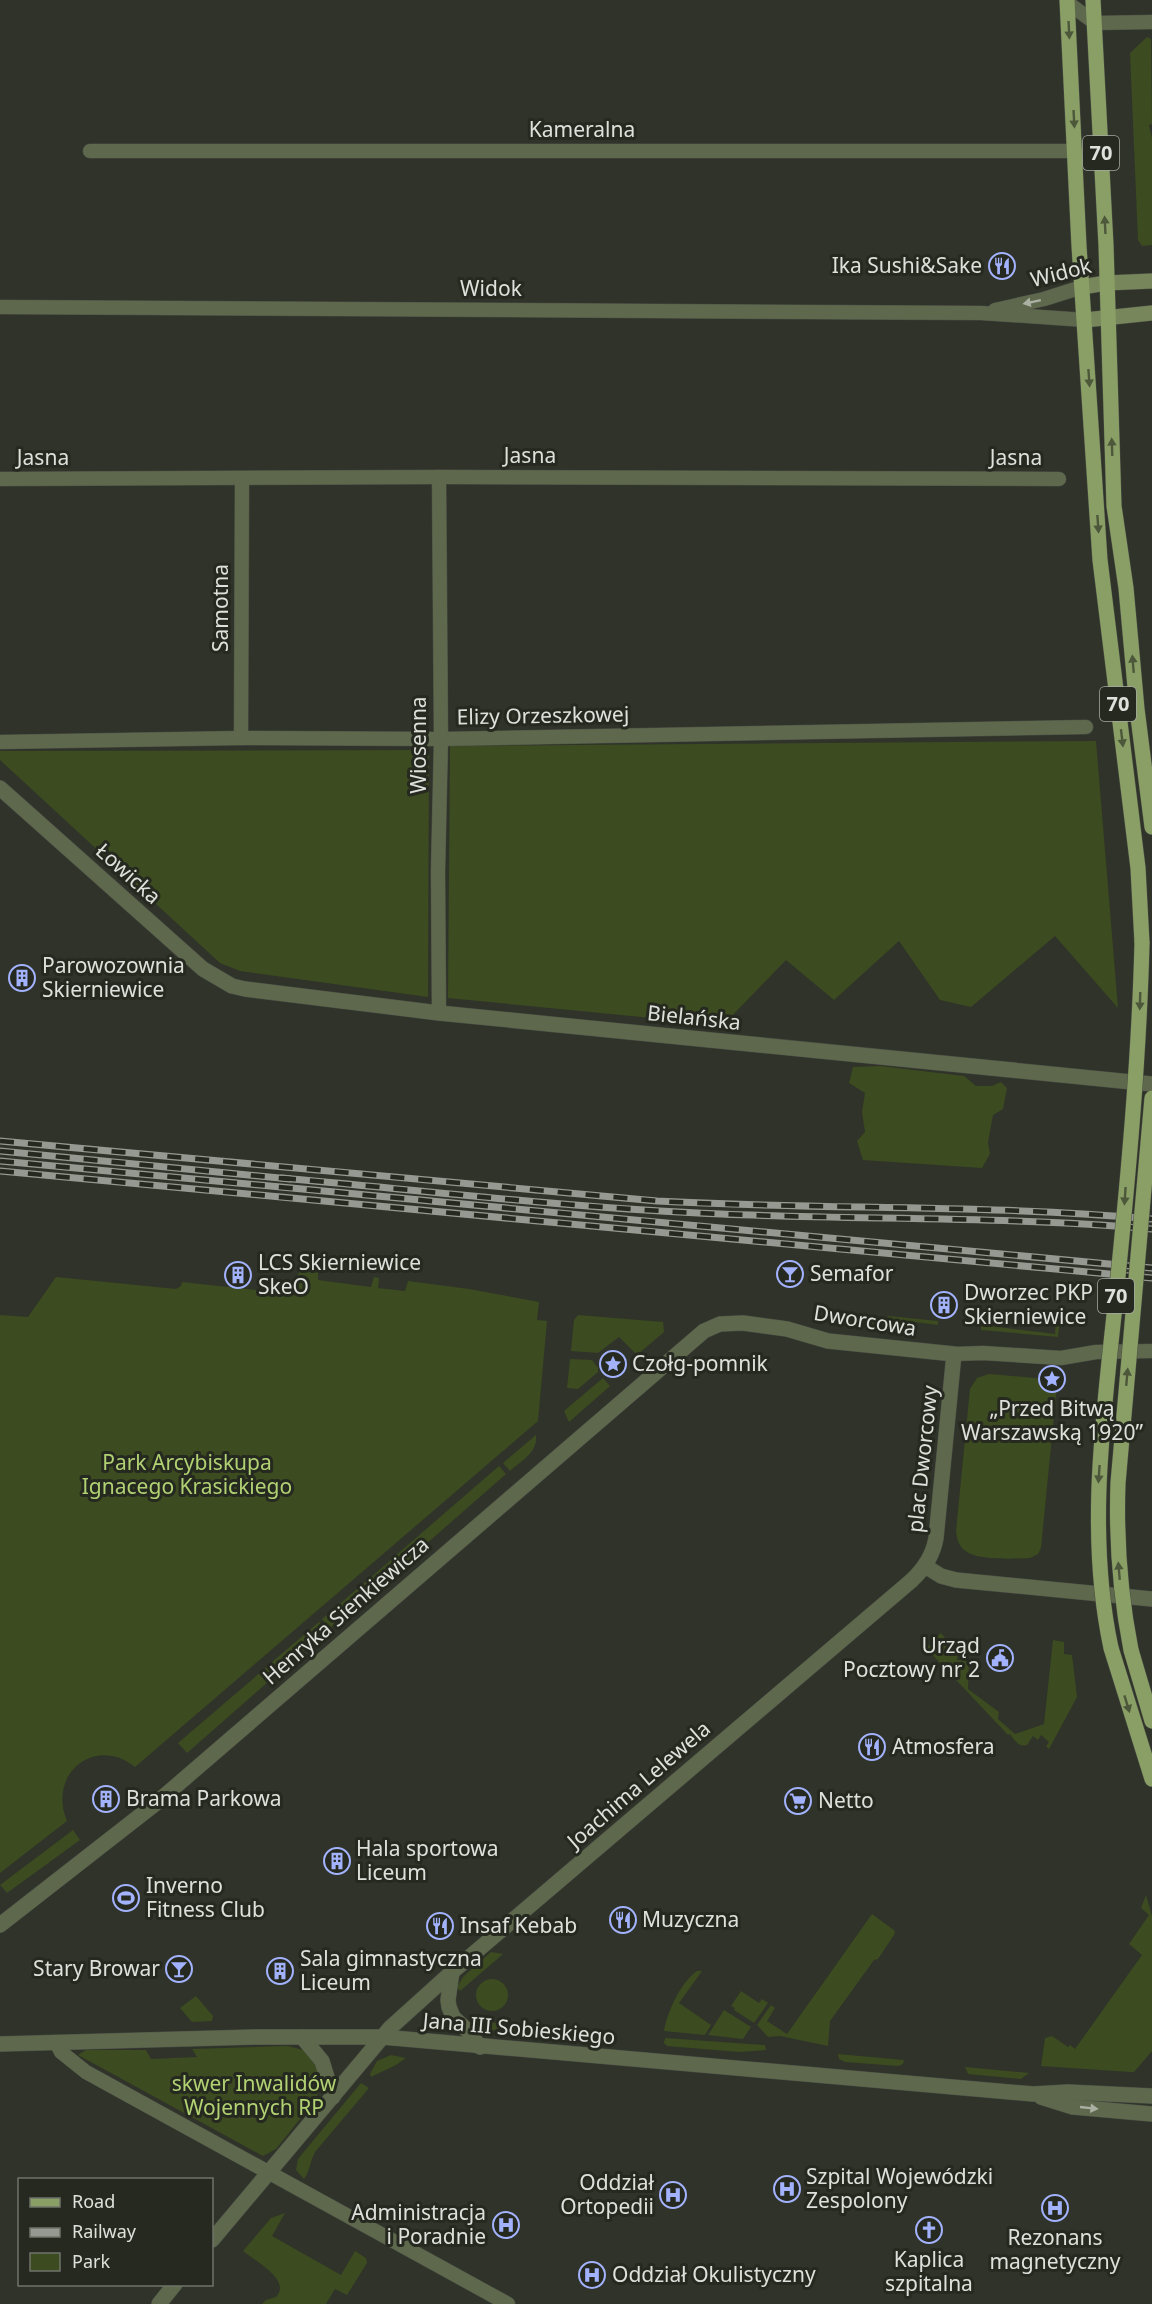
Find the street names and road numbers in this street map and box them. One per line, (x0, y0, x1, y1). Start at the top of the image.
street label: Kameralna (529, 115, 635, 143)
road number: 70 (1083, 136, 1119, 170)
street label: Widok (1027, 251, 1095, 293)
street label: Widok (460, 274, 523, 302)
street label: Jasna (502, 441, 556, 469)
street label: Jasna (15, 443, 69, 471)
street label: Jasna (988, 443, 1042, 471)
street label: Samotna (206, 564, 234, 652)
road number: 70 (1100, 687, 1136, 721)
street label: Wiosenna (404, 696, 432, 794)
street label: Elizy Orzeszkowej (456, 699, 629, 731)
street label: Łowicka (90, 837, 167, 910)
street label: Bielańska (646, 998, 742, 1036)
road number: 70 (1098, 1279, 1134, 1313)
street label: Dworcowa (812, 1298, 918, 1342)
street label: plac Dworcowy (900, 1384, 944, 1534)
street label: Henryka Sienkiewicza (256, 1530, 434, 1690)
street label: Joachima Lelewela (559, 1714, 716, 1855)
street label: Jana III Sobieskiego (420, 2005, 617, 2050)

